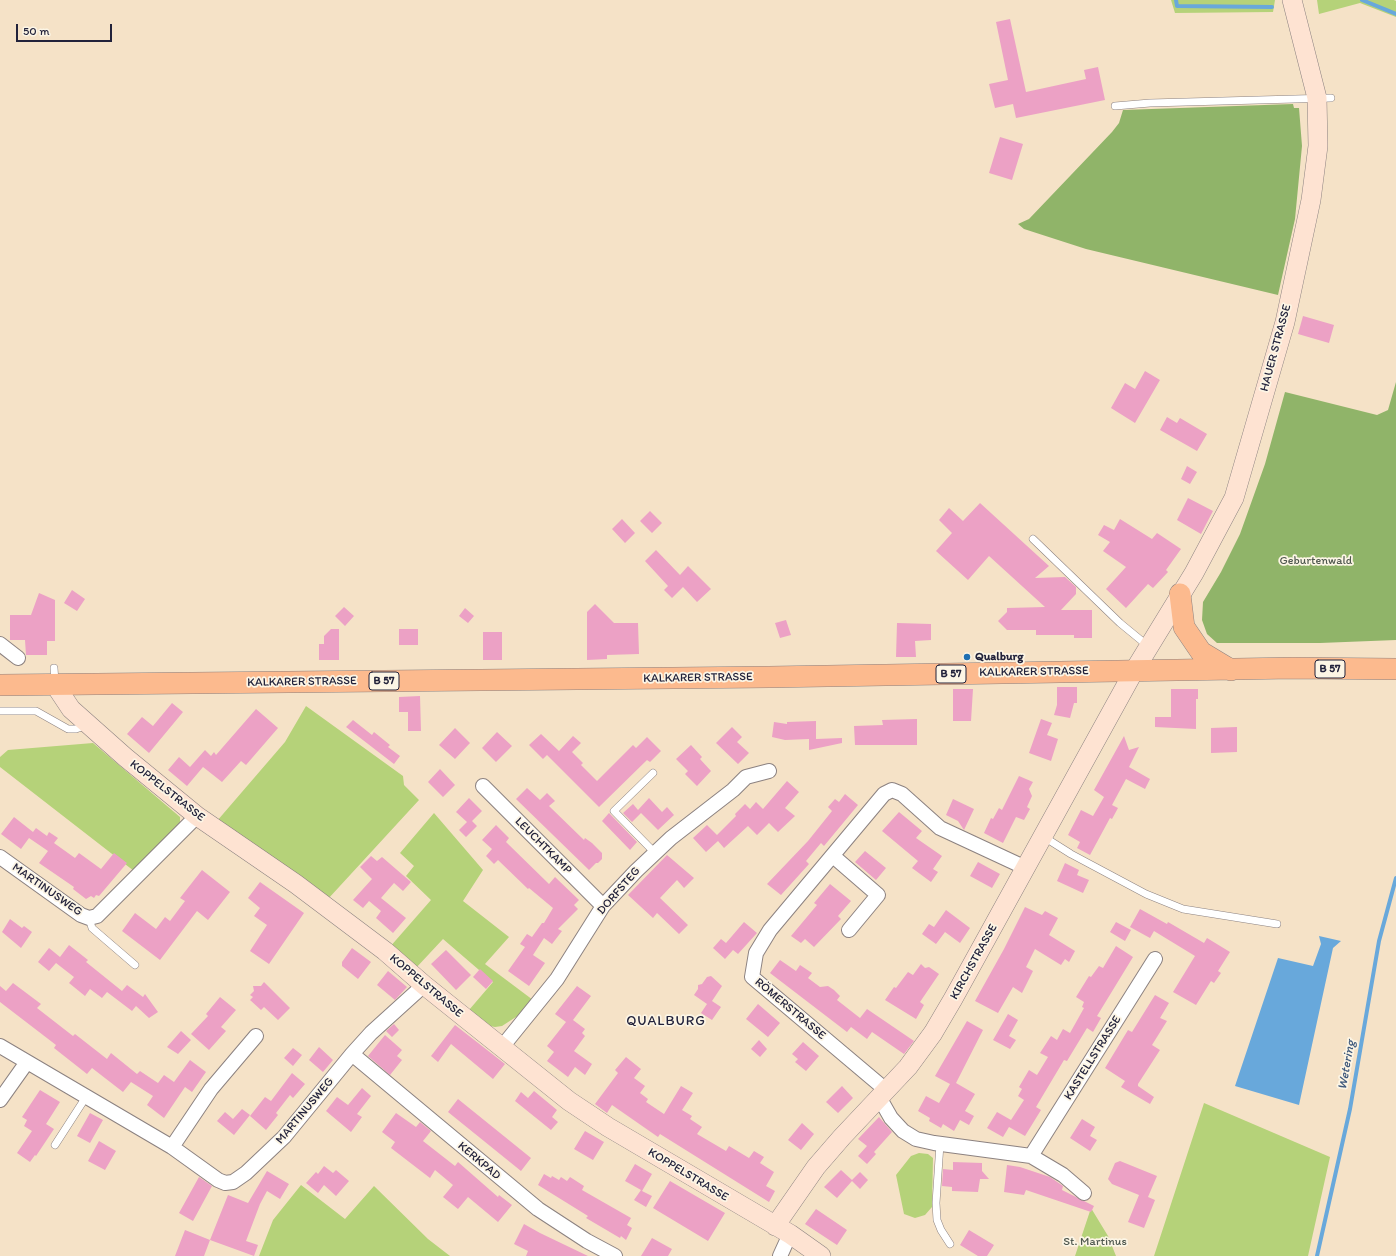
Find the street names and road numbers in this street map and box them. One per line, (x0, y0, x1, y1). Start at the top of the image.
street label: HAUER STRASSE (1257, 303, 1295, 393)
road number: B 57 (1315, 660, 1345, 678)
street label: KALKARER STRASSE (979, 664, 1089, 680)
road number: B 57 (936, 665, 966, 683)
street label: KALKARER STRASSE (643, 670, 753, 686)
road number: B 57 (369, 672, 399, 690)
street label: KALKARER STRASSE (247, 674, 357, 690)
street label: KOPPELSTRASSE (127, 757, 207, 825)
street label: LEUCHTKAMP (511, 814, 575, 878)
street label: MARTINUSWEG (9, 860, 85, 920)
street label: DORFSTEG (594, 864, 644, 918)
street label: KIRCHSTRASSE (947, 922, 1001, 1002)
street label: KOPPELSTRASSE (386, 951, 466, 1021)
street label: RÖMERSTRASSE (752, 975, 828, 1043)
street label: KASTELLSTRASSE (1061, 1013, 1125, 1103)
street label: MARTINUSWEG (273, 1075, 337, 1147)
street label: KERKPAD (455, 1139, 503, 1183)
street label: KOPPELSTRASSE (645, 1145, 731, 1205)

